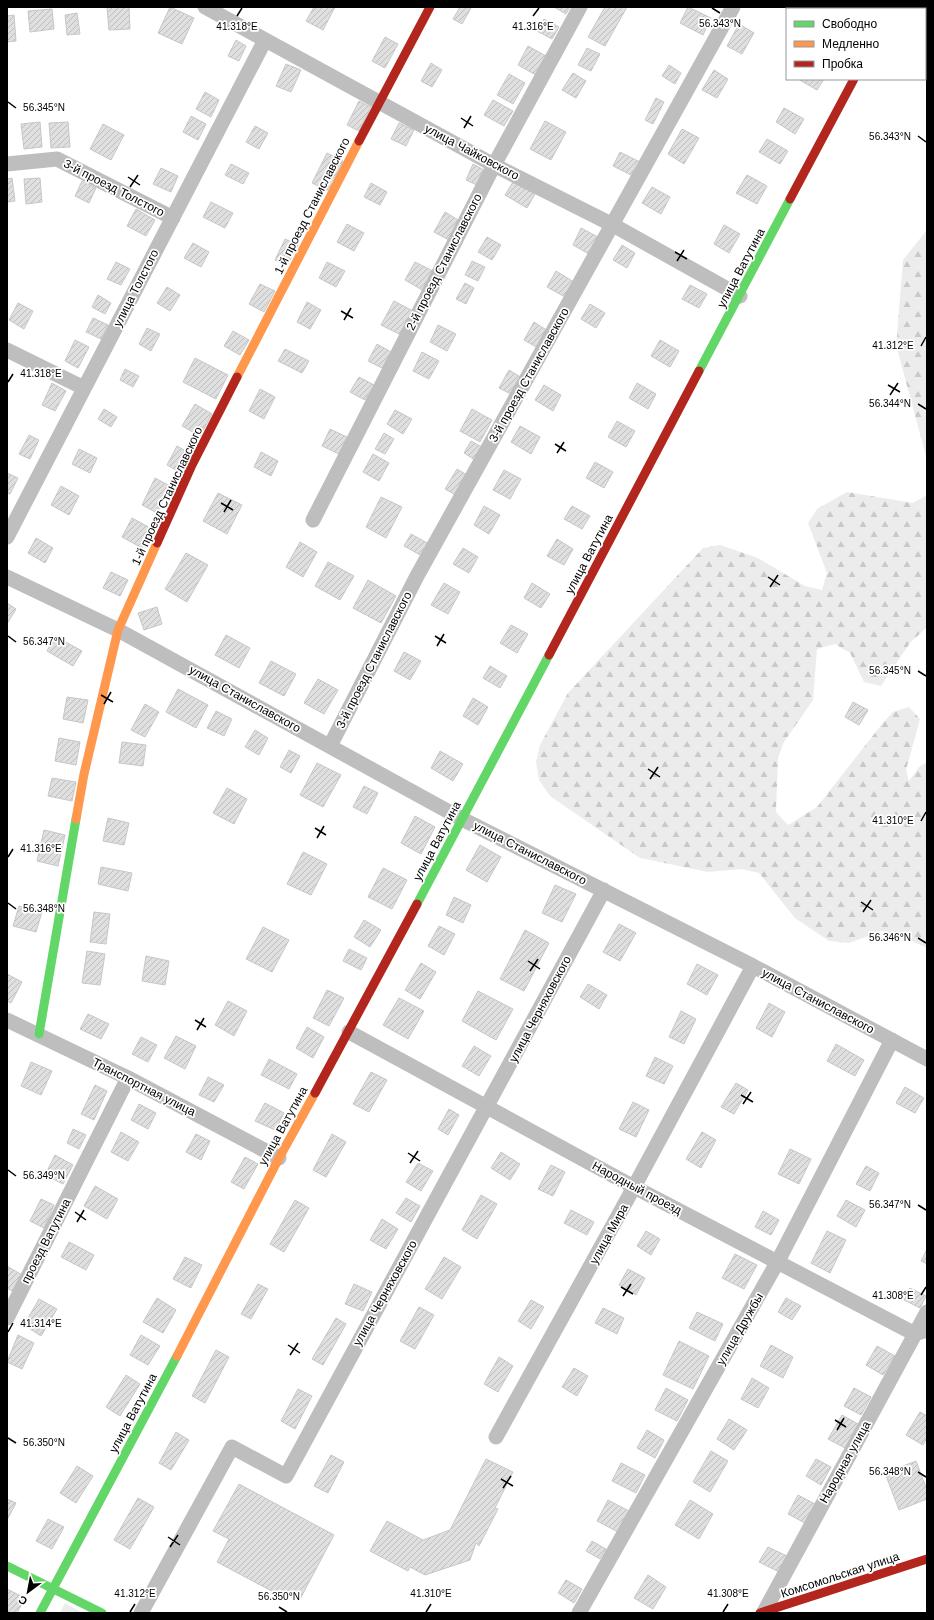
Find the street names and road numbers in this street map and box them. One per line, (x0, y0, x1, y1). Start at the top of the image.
street label: улица Чайковского (422, 121, 522, 183)
street label: 1-й проезд Станиславского (271, 135, 353, 277)
street label: 3-й проезд Толстого (61, 157, 167, 220)
street label: 2-й проезд Станиславского (403, 191, 485, 333)
street label: улица Ватутина (714, 226, 768, 310)
street label: улица Толстого (110, 247, 162, 329)
street label: 3-й проезд Станиславского (486, 305, 572, 445)
street label: 1-й проезд Станиславского (129, 424, 205, 568)
street label: улица Ватутина (562, 512, 616, 596)
street label: 3-й проезд Станиславского (333, 589, 415, 731)
street label: улица Станиславского (187, 663, 303, 736)
street label: улица Ватутина (410, 799, 464, 883)
street label: улица Станиславского (471, 818, 589, 888)
street label: улица Черняховского (506, 953, 574, 1065)
street label: улица Станиславского (759, 965, 877, 1037)
street label: Транспортная улица (90, 1055, 198, 1119)
street label: улица Ватутина (256, 1084, 311, 1168)
street label: Народный проезд (590, 1159, 684, 1217)
street label: проезд Ватутина (19, 1196, 74, 1286)
street label: улица Мира (587, 1201, 631, 1266)
street label: улица Черняховского (350, 1238, 420, 1348)
street label: улица Дружбы (714, 1291, 766, 1367)
street label: улица Ватутина (106, 1371, 160, 1455)
street label: Народная улица (817, 1418, 873, 1505)
street label: Комсомольская улица (779, 1549, 901, 1601)

